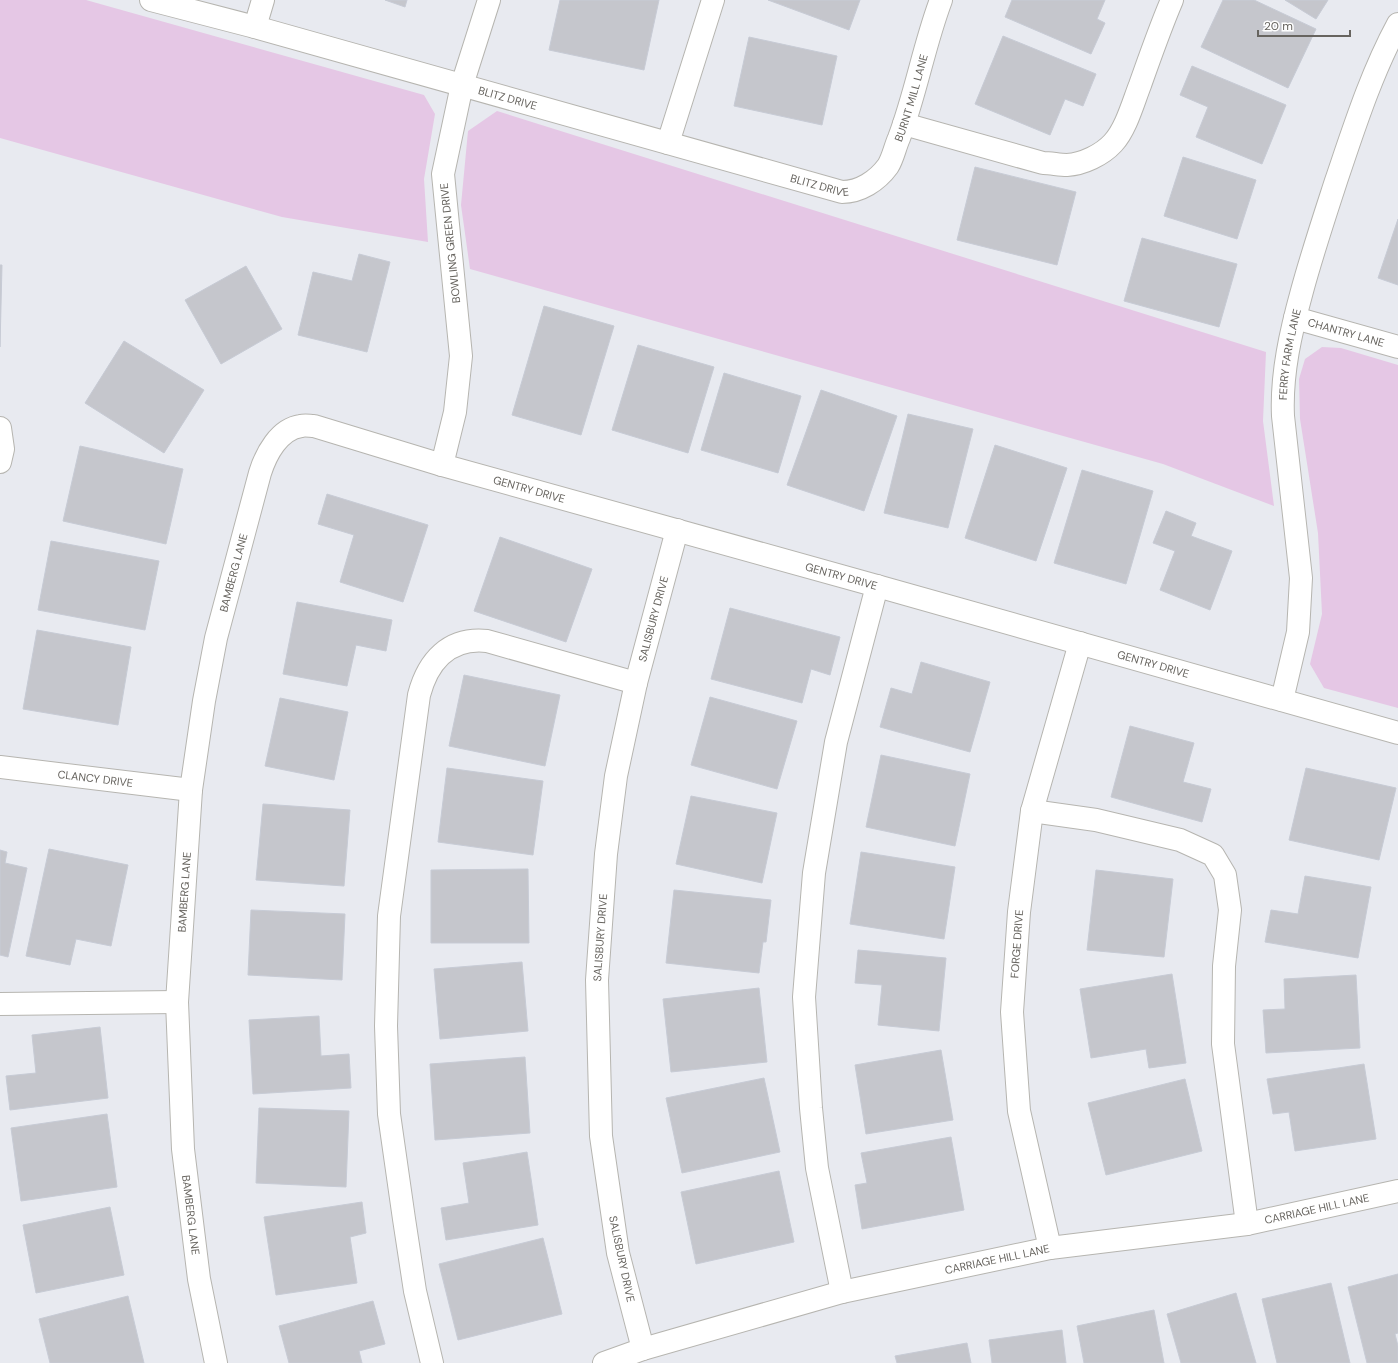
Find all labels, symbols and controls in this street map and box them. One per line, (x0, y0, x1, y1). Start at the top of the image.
scale bar (1258, 12, 1350, 38)
text: 20 m (1264, 18, 1293, 34)
street label: BURNT MILL LANE (891, 53, 931, 144)
street label: BLITZ DRIVE (477, 83, 539, 113)
street label: BLITZ DRIVE (789, 171, 850, 199)
street label: BOWLING GREEN DRIVE (437, 182, 463, 304)
street label: FERRY FARM LANE (1276, 307, 1304, 400)
street label: CHANTRY LANE (1306, 315, 1386, 350)
street label: GENTRY DRIVE (492, 473, 567, 506)
street label: BAMBERG LANE (216, 532, 251, 613)
street label: GENTRY DRIVE (804, 559, 879, 593)
street label: SALISBURY DRIVE (635, 574, 671, 663)
street label: GENTRY DRIVE (1116, 647, 1191, 681)
street label: CLANCY DRIVE (57, 767, 134, 790)
street label: BAMBERG LANE (175, 851, 194, 933)
street label: SALISBURY DRIVE (590, 893, 610, 982)
street label: FORGE DRIVE (1007, 909, 1026, 979)
street label: BAMBERG LANE (179, 1174, 203, 1256)
street label: CARRIAGE HILL LANE (1263, 1191, 1370, 1227)
street label: SALISBURY DRIVE (606, 1214, 638, 1304)
street label: CARRIAGE HILL LANE (944, 1241, 1051, 1277)

